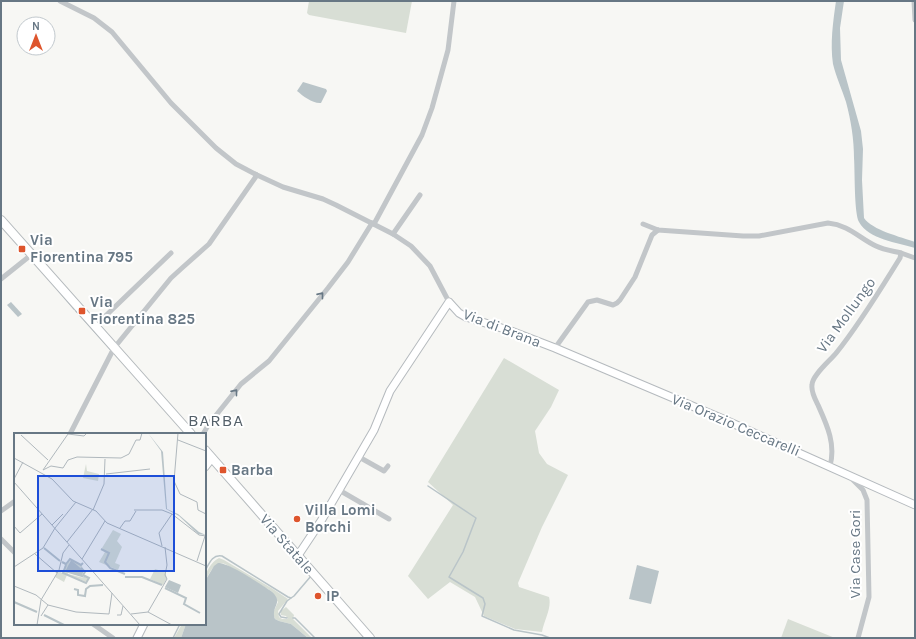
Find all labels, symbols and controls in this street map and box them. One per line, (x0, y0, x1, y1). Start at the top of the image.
north arrow (16, 16, 56, 56)
text: N (32, 20, 40, 33)
place label: Via Fiorentina 795 (30, 231, 133, 266)
marker: Via Fiorentina 795 (17, 244, 27, 254)
street label: Via Mollungo (813, 274, 879, 356)
place label: Via Fiorentina 825 (90, 293, 195, 328)
one-way arrow (317, 293, 324, 300)
street label: Via di Brana (461, 305, 543, 351)
marker: Via Fiorentina 825 (77, 306, 87, 316)
one-way arrow (230, 389, 237, 396)
street label: Via Orazio Ceccarelli (669, 390, 803, 460)
district label: BARBA (188, 410, 244, 430)
inset map (14, 433, 206, 625)
place label: Barba (231, 461, 273, 479)
marker: Barba (218, 465, 228, 475)
place label: Villa Lomi Borchi (305, 501, 376, 536)
street label: Via Case Gori (846, 509, 864, 599)
street label: Via Statale (256, 510, 318, 578)
marker: Villa Lomi Borchi (292, 514, 302, 524)
place label: IP (326, 587, 340, 605)
marker: IP (313, 591, 323, 601)

